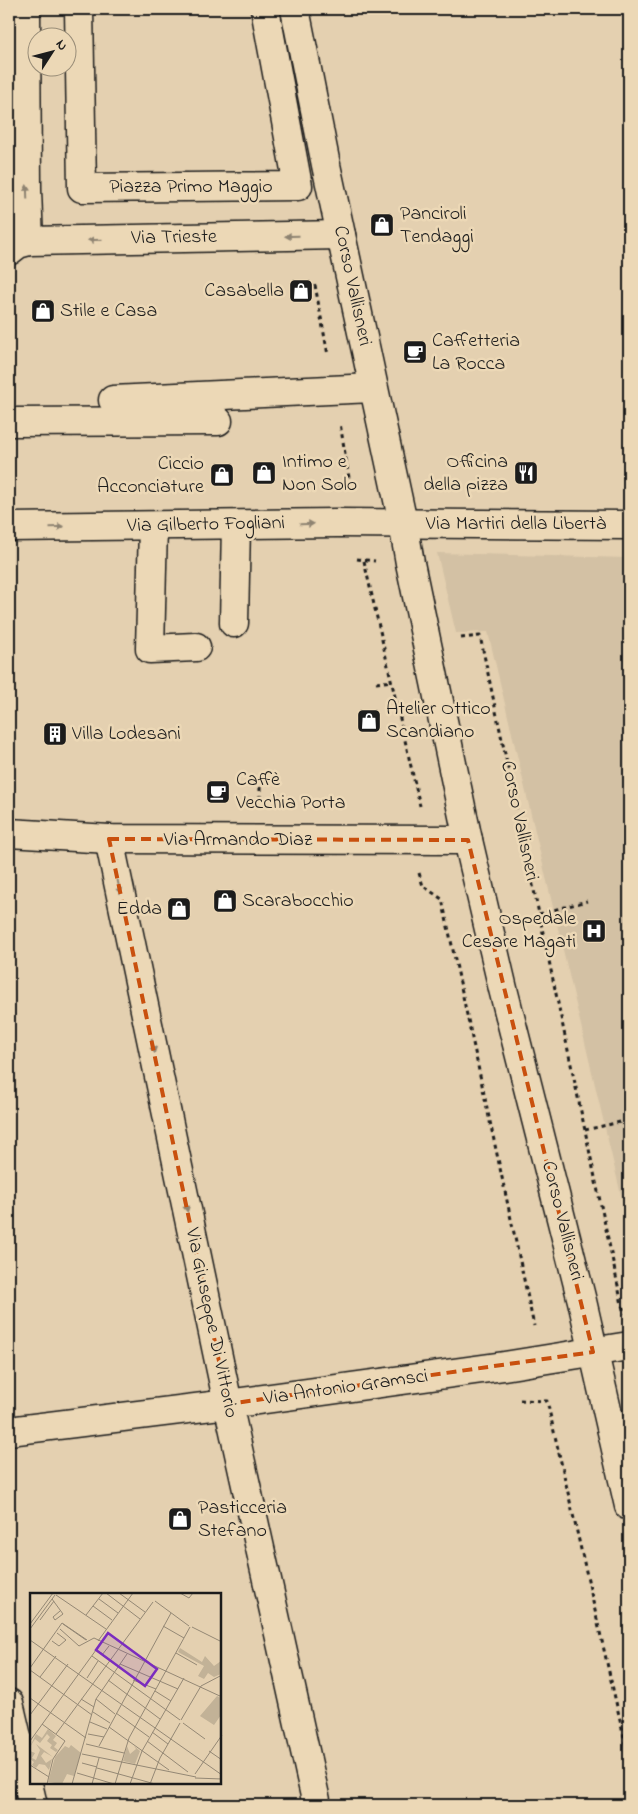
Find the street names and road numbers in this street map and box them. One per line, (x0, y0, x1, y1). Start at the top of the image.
street label: Piazza Primo Maggio (109, 173, 273, 203)
street label: Via Trieste (130, 223, 217, 253)
street label: Corso Vallisneri (325, 223, 379, 349)
street label: Via Gilberto Fogliani (126, 509, 285, 542)
street label: Via Martiri della Libertà (425, 510, 606, 539)
street label: Corso Vallisneri (492, 758, 546, 884)
street label: Via Armando Diaz (163, 826, 313, 855)
street label: Corso Vallisneri (533, 1158, 591, 1284)
street label: Via Giuseppe Di Vittorio (176, 1224, 245, 1421)
street label: Via Antonio Gramsci (261, 1362, 430, 1414)

